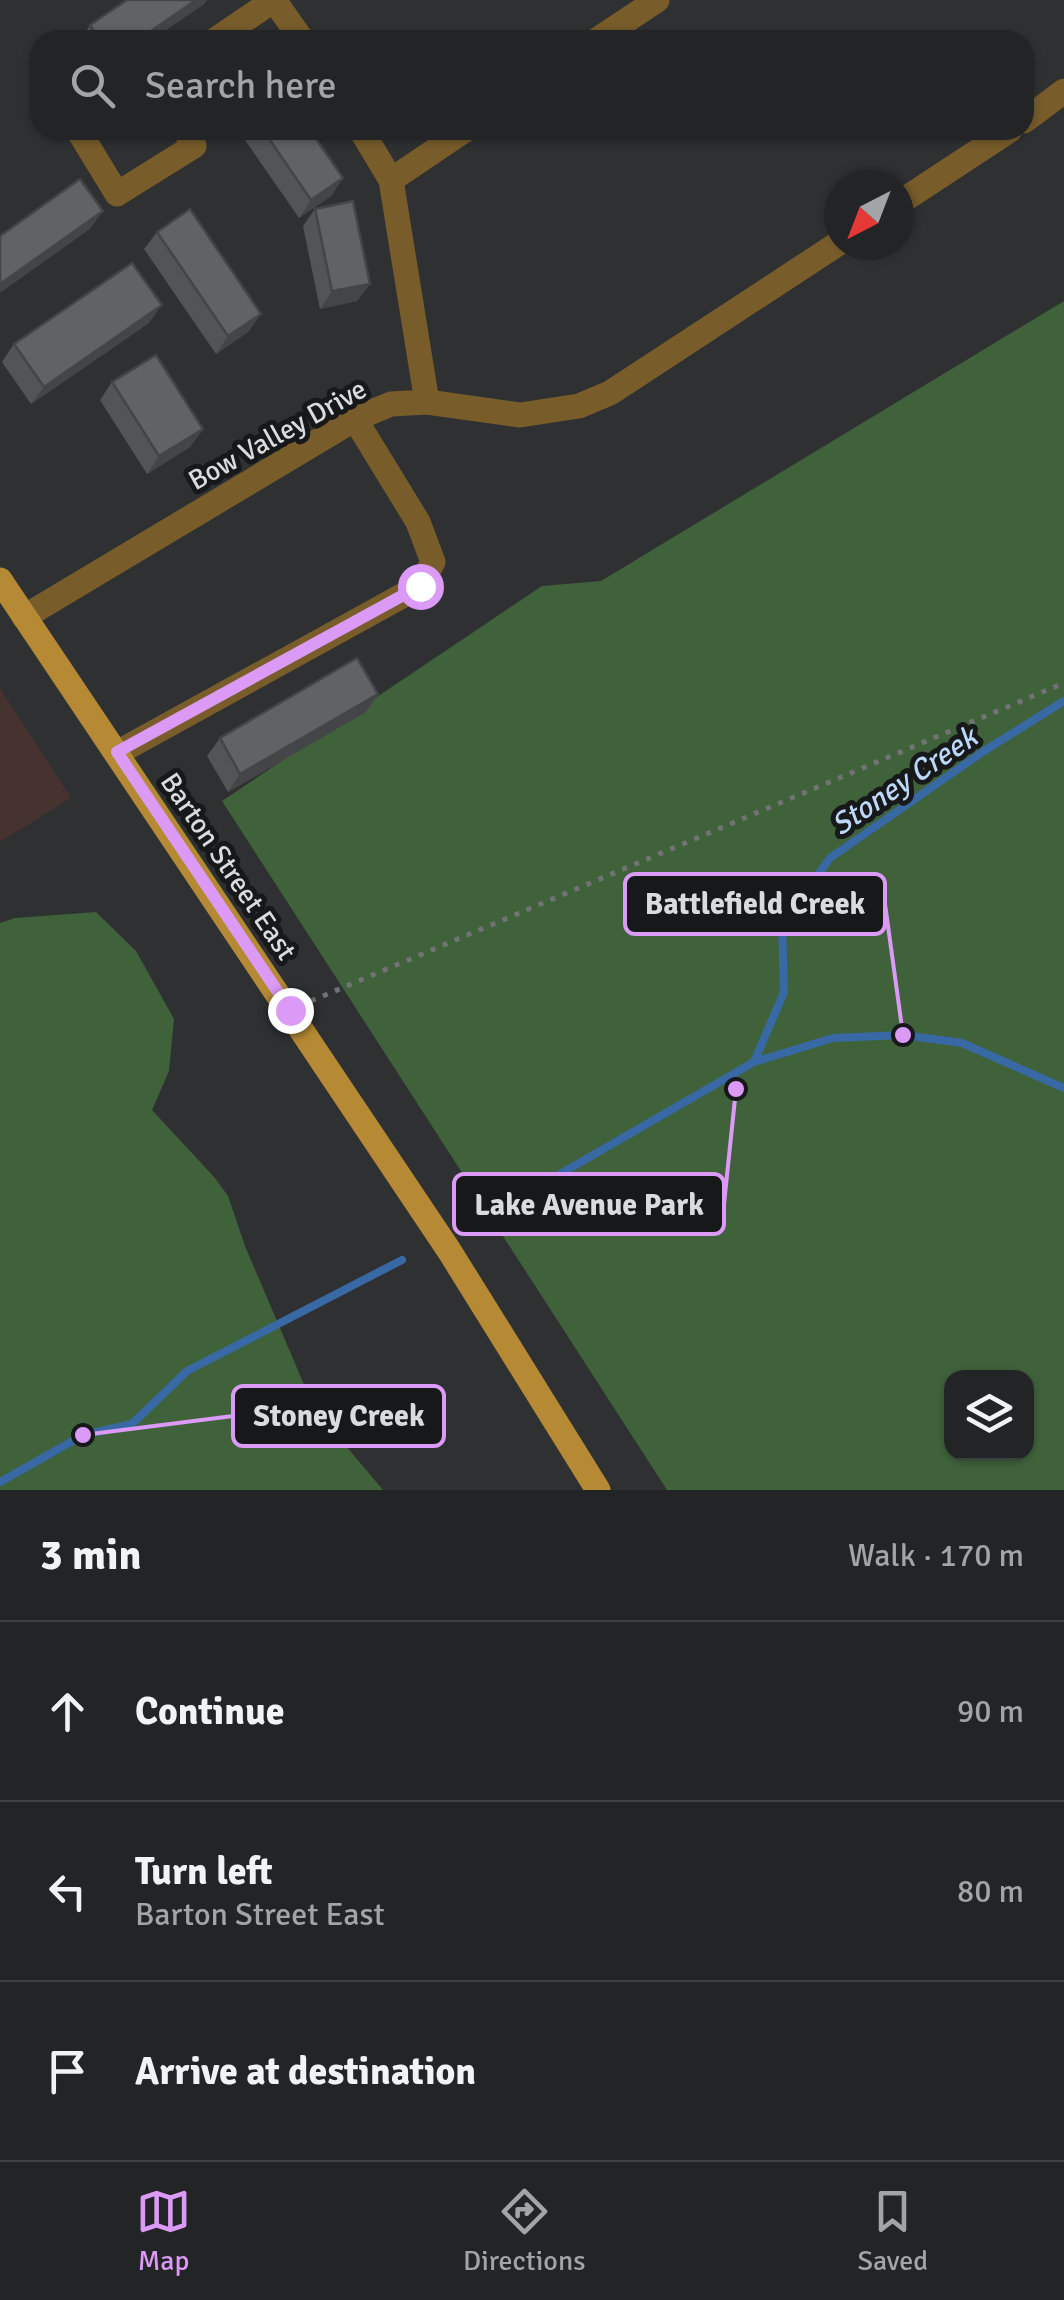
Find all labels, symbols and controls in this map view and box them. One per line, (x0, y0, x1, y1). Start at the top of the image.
search box (30, 30, 1034, 140)
icon: search (65, 58, 120, 113)
text: Search here (145, 62, 337, 109)
north arrow (824, 170, 914, 260)
street label: Bow Valley Drive (183, 372, 372, 498)
route start (398, 564, 444, 610)
water label: Stoney Creek (824, 718, 987, 844)
street label: Barton Street East (153, 766, 303, 967)
callout: Battlefield Creek (625, 874, 885, 934)
text: Battlefield Creek (645, 886, 866, 923)
route end (268, 988, 314, 1034)
callout: Lake Avenue Park (454, 1174, 724, 1234)
text: Lake Avenue Park (474, 1187, 704, 1224)
map controls (944, 1370, 1034, 1460)
button: layers (944, 1370, 1034, 1460)
callout: Stoney Creek (233, 1386, 444, 1446)
text: Stoney Creek (253, 1398, 425, 1435)
text: 3 min (40, 1530, 141, 1581)
text: Walk · 170 m (848, 1536, 1024, 1575)
icon: ahead (40, 1684, 95, 1739)
text: Continue (135, 1688, 285, 1735)
text: 90 m (957, 1692, 1024, 1731)
text: Turn left (135, 1848, 273, 1895)
icon: left (40, 1864, 95, 1919)
text: 80 m (957, 1872, 1024, 1911)
text: Barton Street East (135, 1895, 385, 1934)
icon: arrive (40, 2044, 95, 2099)
text: Arrive at destination (135, 2048, 476, 2095)
tab: Map (136, 2184, 191, 2278)
tab: Directions (463, 2184, 585, 2278)
tab: Saved (857, 2184, 928, 2278)

